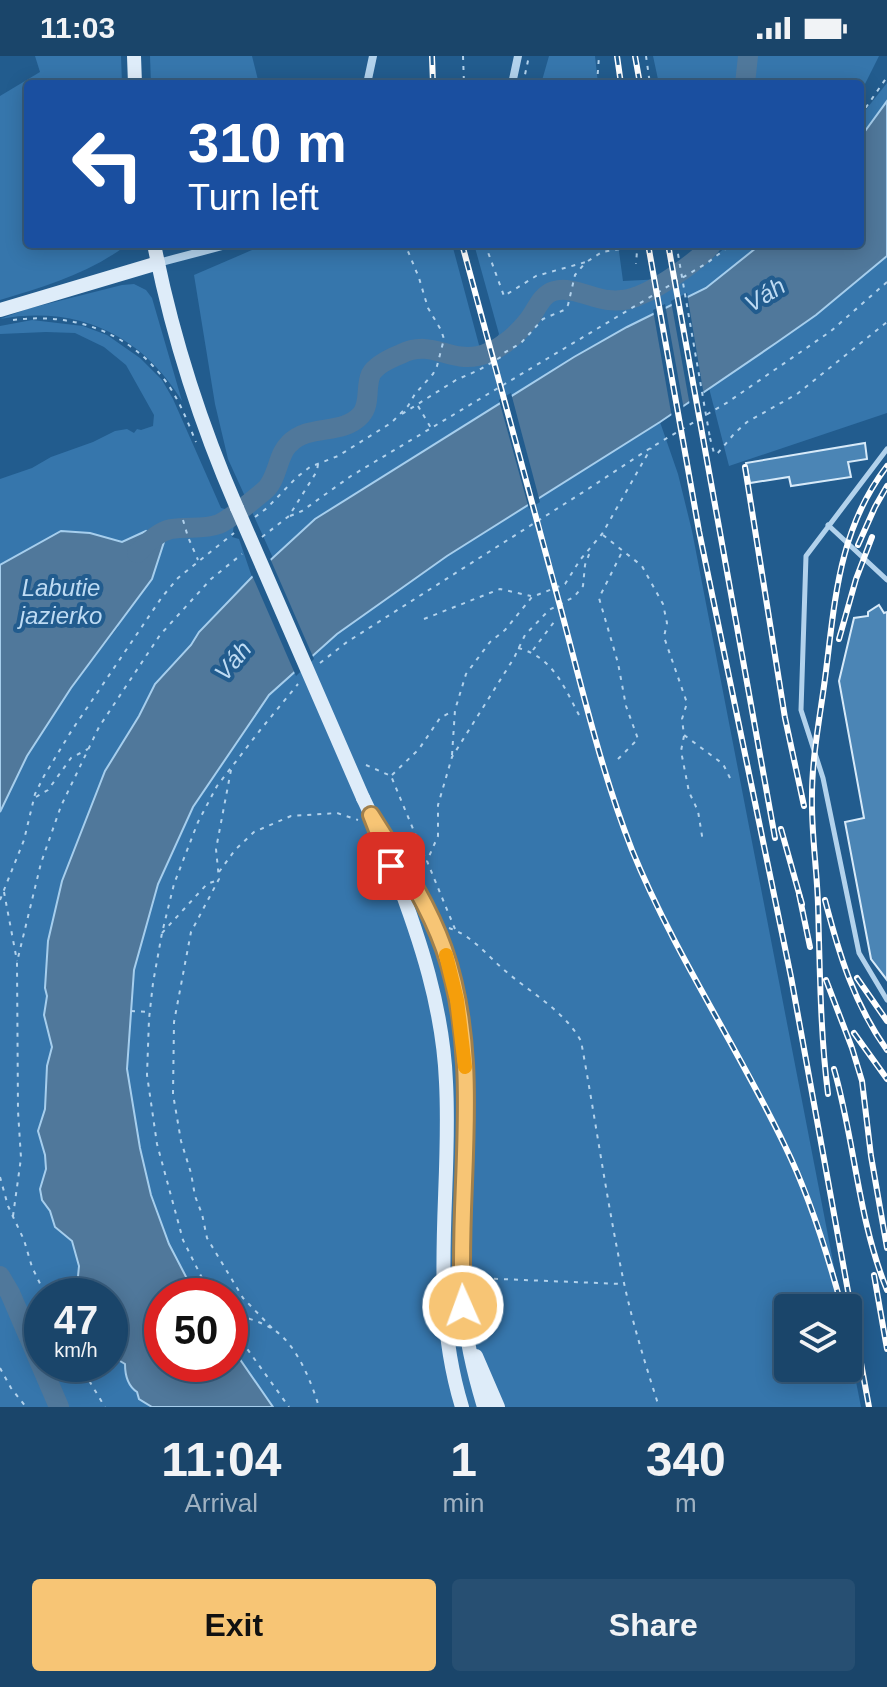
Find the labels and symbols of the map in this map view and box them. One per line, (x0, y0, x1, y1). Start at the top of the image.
water label: Váh (739, 272, 790, 317)
water label: Labutie jazierko (17, 574, 102, 629)
water label: Váh (209, 636, 257, 686)
pin (357, 832, 425, 900)
position arrow (421, 1264, 505, 1348)
speed limit sign: 50 (144, 1278, 248, 1382)

